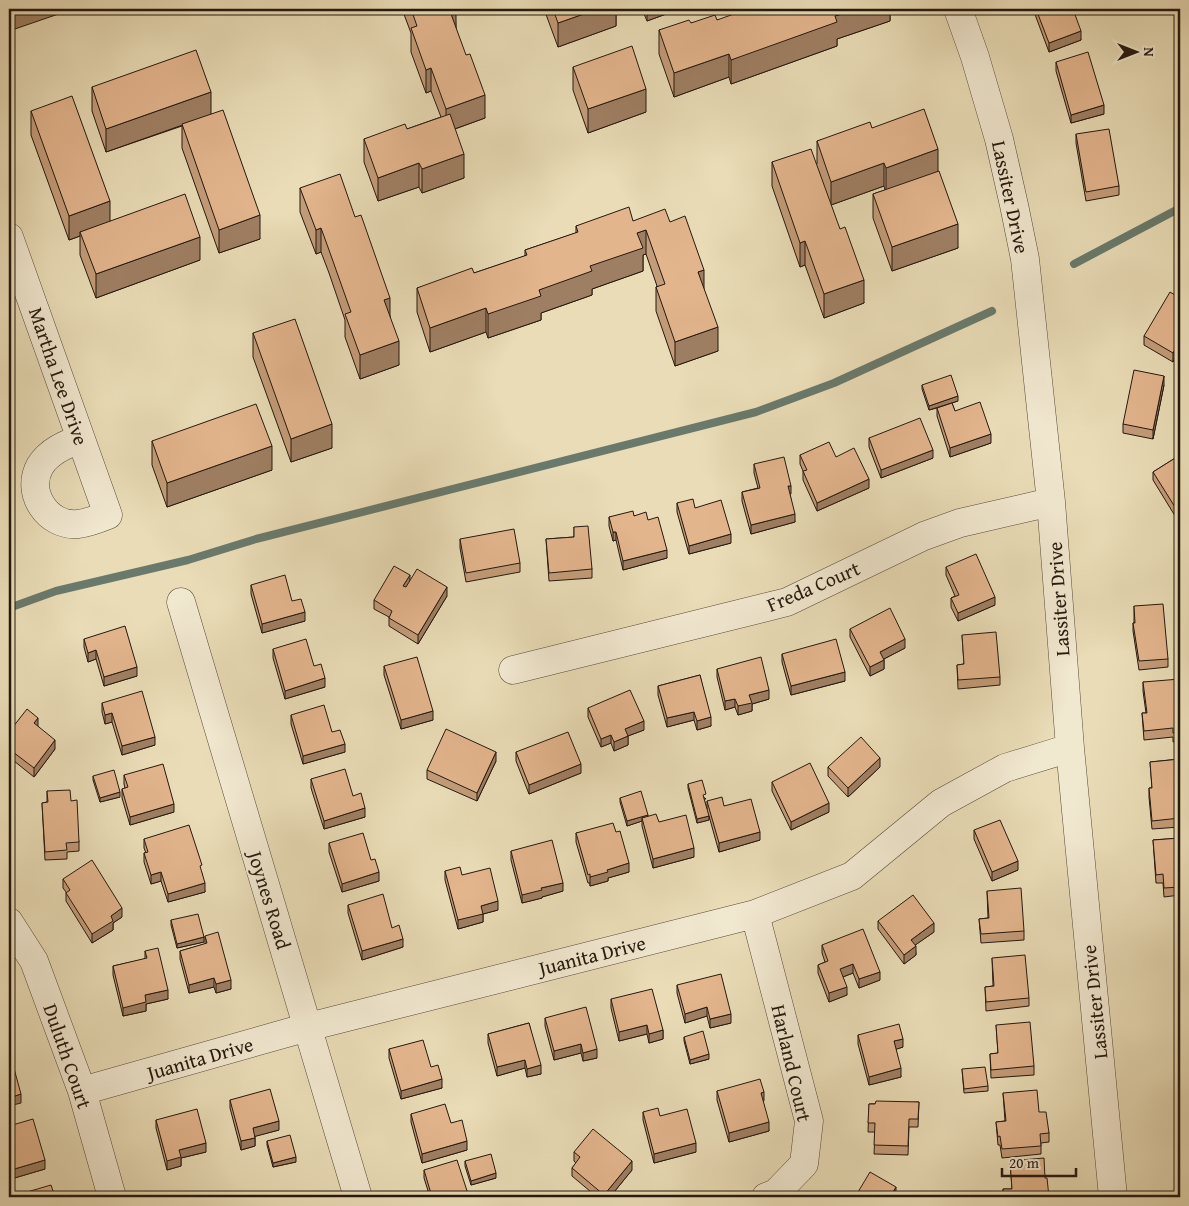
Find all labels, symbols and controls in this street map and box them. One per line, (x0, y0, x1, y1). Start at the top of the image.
north arrow (1112, 28, 1162, 78)
text: N (1139, 47, 1159, 57)
street label: Lassiter Drive (985, 138, 1037, 256)
street label: Martha Lee Drive (22, 303, 96, 449)
street label: Lassiter Drive (1040, 541, 1076, 657)
street label: Freda Court (762, 553, 864, 619)
street label: Joynes Road (240, 844, 299, 953)
street label: Juanita Drive (533, 928, 648, 983)
street label: Lassiter Drive (1074, 943, 1114, 1061)
street label: Duluth Court (36, 1000, 100, 1112)
street label: Harland Court (764, 1001, 820, 1125)
street label: Juanita Drive (141, 1029, 256, 1088)
scale bar (1002, 1146, 1075, 1178)
text: 20 m (1009, 1152, 1040, 1173)

